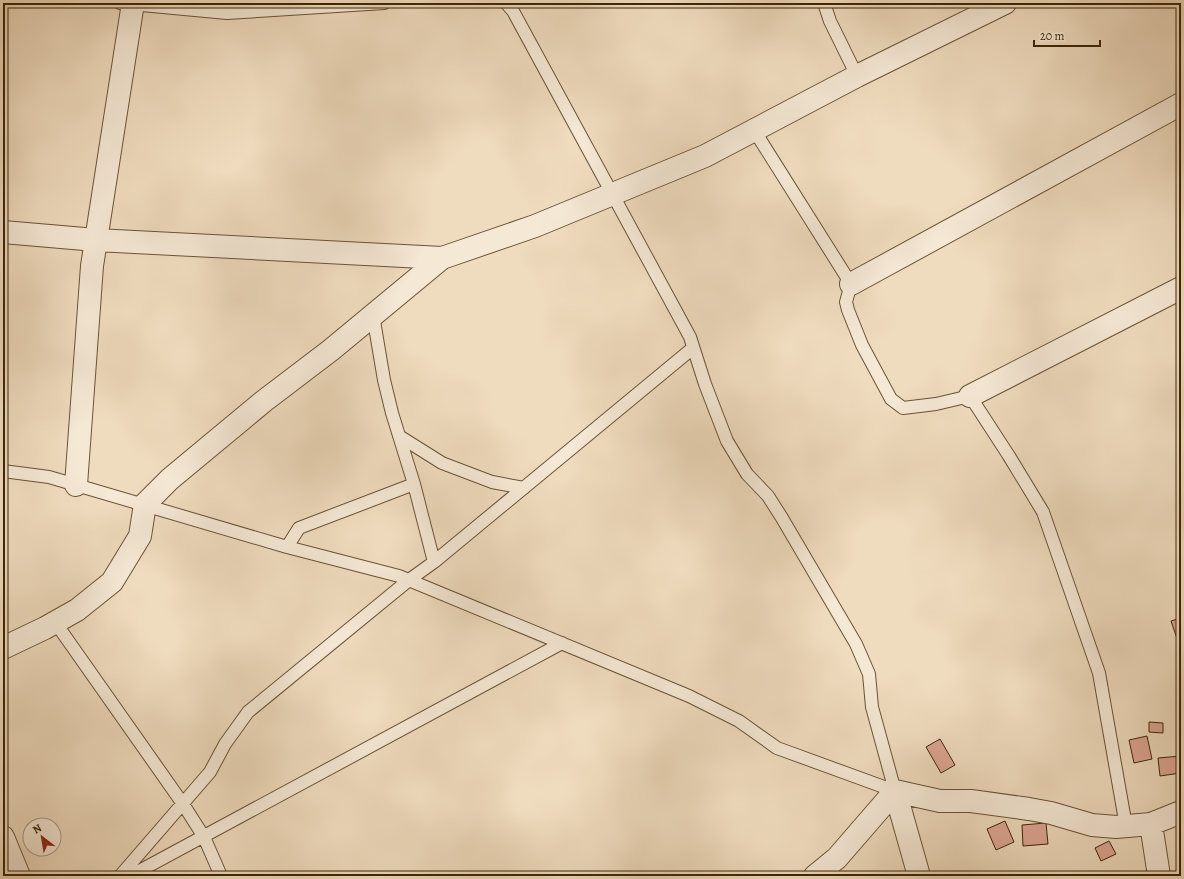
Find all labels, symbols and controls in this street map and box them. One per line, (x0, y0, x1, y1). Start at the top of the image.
scale bar (1034, 22, 1100, 48)
text: 20 m (1040, 28, 1064, 44)
north arrow (22, 817, 62, 857)
text: N (30, 820, 44, 837)

